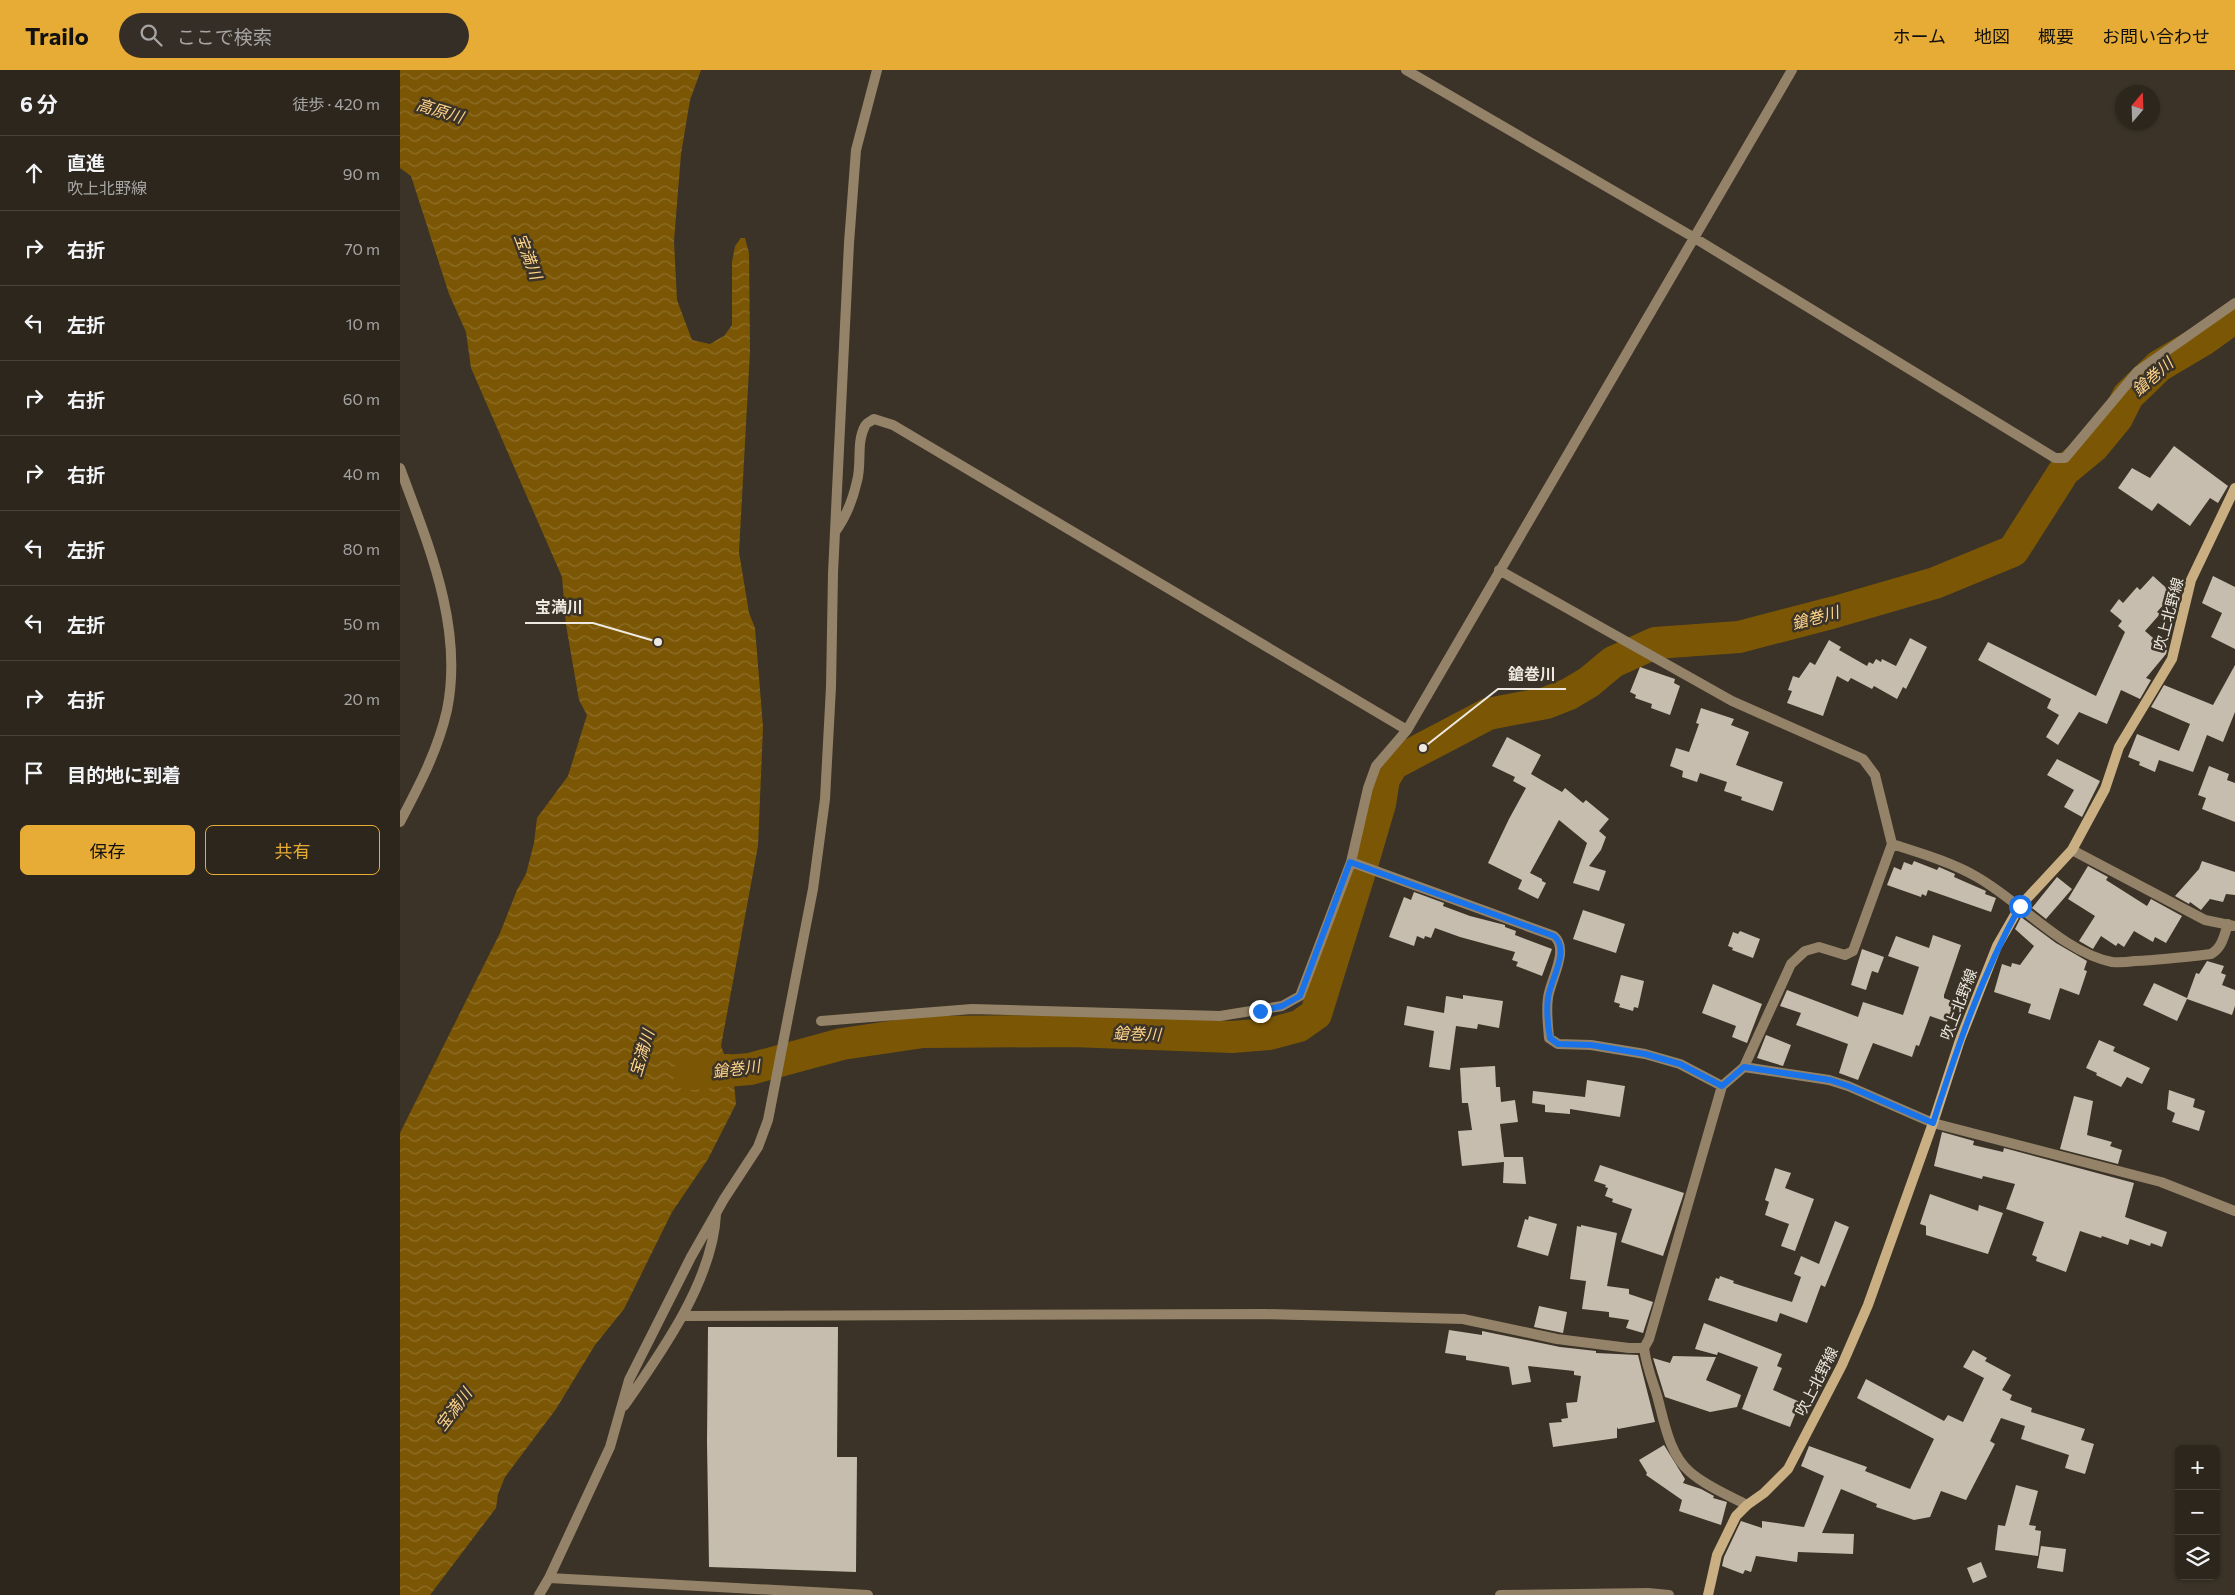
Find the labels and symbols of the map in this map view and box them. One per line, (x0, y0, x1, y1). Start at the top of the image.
north arrow (2115, 85, 2160, 130)
water label: 高原川 (414, 94, 468, 127)
water label: 宝満川 (512, 230, 547, 284)
water label: 鎗巻川 (2128, 352, 2178, 399)
street label: 吹上北野線 (2150, 575, 2186, 653)
callout: 宝満川 (525, 592, 593, 623)
text: 宝満川 (535, 597, 583, 616)
water label: 鎗巻川 (1789, 601, 1843, 632)
callout: 鎗巻川 (1498, 658, 1566, 689)
text: 鎗巻川 (1508, 664, 1556, 683)
route start (2009, 895, 2032, 918)
street label: 吹上北野線 (1936, 966, 1980, 1042)
route end (1249, 1000, 1272, 1023)
water label: 鎗巻川 (1113, 1023, 1163, 1043)
water label: 宝満川 (625, 1025, 658, 1079)
water label: 鎗巻川 (711, 1055, 763, 1080)
street label: 吹上北野線 (1791, 1343, 1841, 1419)
water label: 宝満川 (431, 1383, 476, 1434)

